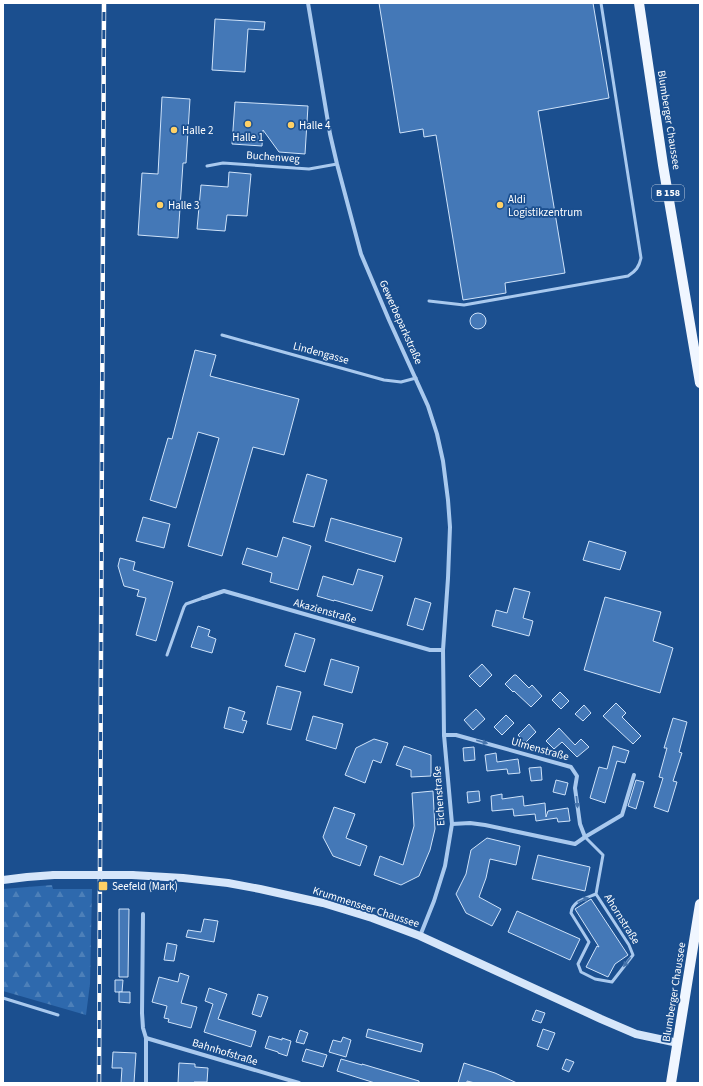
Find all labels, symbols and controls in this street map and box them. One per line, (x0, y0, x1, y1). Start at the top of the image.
street label: Blumberger Chaussee (654, 69, 684, 171)
place label: Halle 4 (299, 118, 331, 133)
marker: Halle 1 (243, 119, 253, 129)
marker: Halle 4 (286, 120, 296, 130)
place label: Halle 2 (182, 123, 213, 138)
marker: Halle 2 (169, 125, 179, 135)
place label: Halle 1 (232, 130, 264, 145)
street label: Buchenweg (246, 148, 301, 166)
road number: B 158 (652, 185, 684, 201)
place label: Aldi Logistikzentrum (508, 192, 582, 220)
place label: Halle 3 (168, 198, 199, 213)
marker: Halle 3 (155, 200, 165, 210)
marker: Aldi Logistikzentrum (495, 200, 505, 210)
street label: Gewerbeparkstraße (376, 277, 427, 367)
street label: Lindengasse (291, 338, 351, 368)
street label: Akazienstraße (292, 595, 359, 627)
street label: Ulmenstraße (509, 734, 571, 765)
one-way arrow (476, 739, 488, 745)
street label: Eichenstraße (429, 765, 449, 826)
one-way arrow (574, 796, 580, 808)
place label: Seefeld (Mark) (112, 879, 178, 894)
marker: Seefeld (Mark) (97, 880, 109, 892)
street label: Krummenseer Chaussee (311, 883, 422, 932)
street label: Ahornstraße (601, 891, 644, 947)
one-way arrow (577, 897, 588, 903)
street label: Blumberger Chaussee (659, 941, 689, 1043)
one-way arrow (623, 957, 631, 968)
street label: Bahnhofstraße (190, 1035, 260, 1069)

